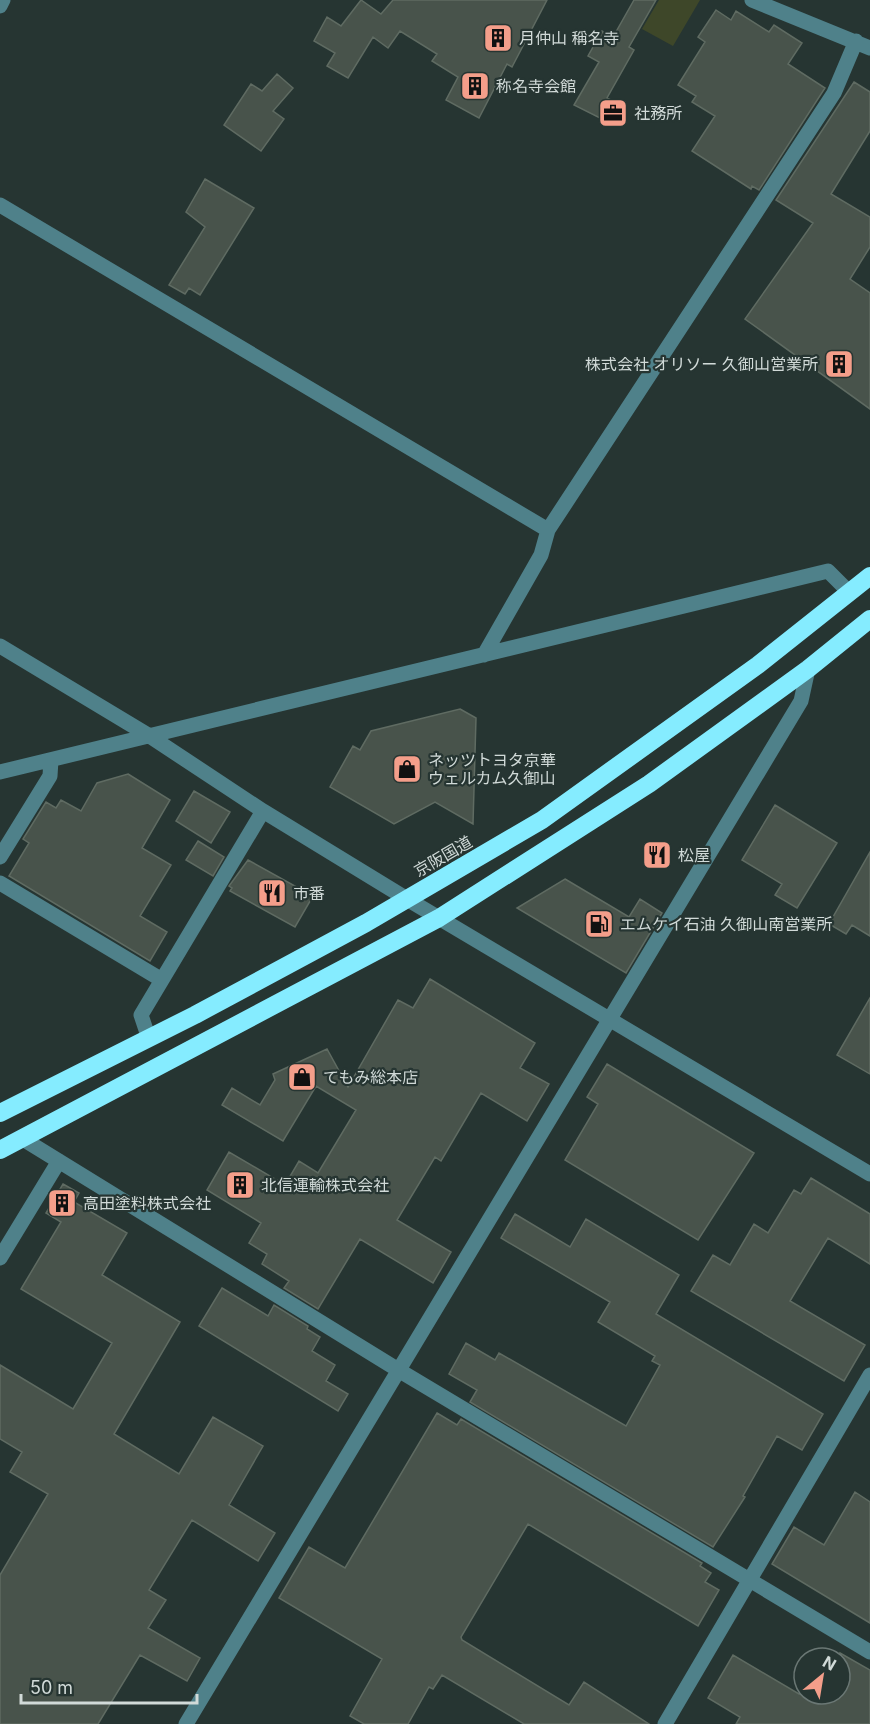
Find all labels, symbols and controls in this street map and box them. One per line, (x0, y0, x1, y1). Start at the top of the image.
building icon: 月仲山 稱名寺 (482, 22, 514, 54)
place label: 月仲山 稱名寺 (519, 28, 620, 48)
building icon: 称名寺会館 (459, 70, 491, 102)
place label: 称名寺会館 (496, 76, 576, 96)
office icon: 社務所 (597, 97, 629, 129)
place label: 社務所 (634, 103, 682, 123)
building icon: 株式会社 オリソー 久御山営業所 (823, 348, 855, 380)
place label: 株式会社 オリソー 久御山営業所 (585, 354, 818, 374)
place label: ネッツトヨタ京華 ウェルカム久御山 (428, 750, 556, 788)
shop icon: ネッツトヨタ京華 ウェルカム久御山 (391, 753, 423, 785)
street label: 京阪国道 (410, 831, 476, 881)
restaurant icon: 松屋 (641, 839, 673, 871)
place label: 松屋 (678, 845, 710, 865)
restaurant icon: 市番 (256, 877, 288, 909)
place label: 市番 (293, 883, 325, 903)
fuel station icon: エムケイ石油 久御山南営業所 (583, 908, 615, 940)
place label: エムケイ石油 久御山南営業所 (620, 914, 832, 934)
shop icon: てもみ総本店 (286, 1061, 318, 1093)
place label: てもみ総本店 (323, 1067, 418, 1087)
building icon: 北信運輸株式会社 (224, 1169, 256, 1201)
place label: 北信運輸株式会社 (261, 1175, 389, 1195)
building icon: 高田塗料株式会社 (46, 1187, 78, 1219)
place label: 高田塗料株式会社 (83, 1193, 211, 1213)
north arrow (792, 1646, 852, 1706)
text: N (819, 1651, 840, 1675)
scale bar (21, 1667, 196, 1705)
text: 50 m (30, 1677, 73, 1698)

